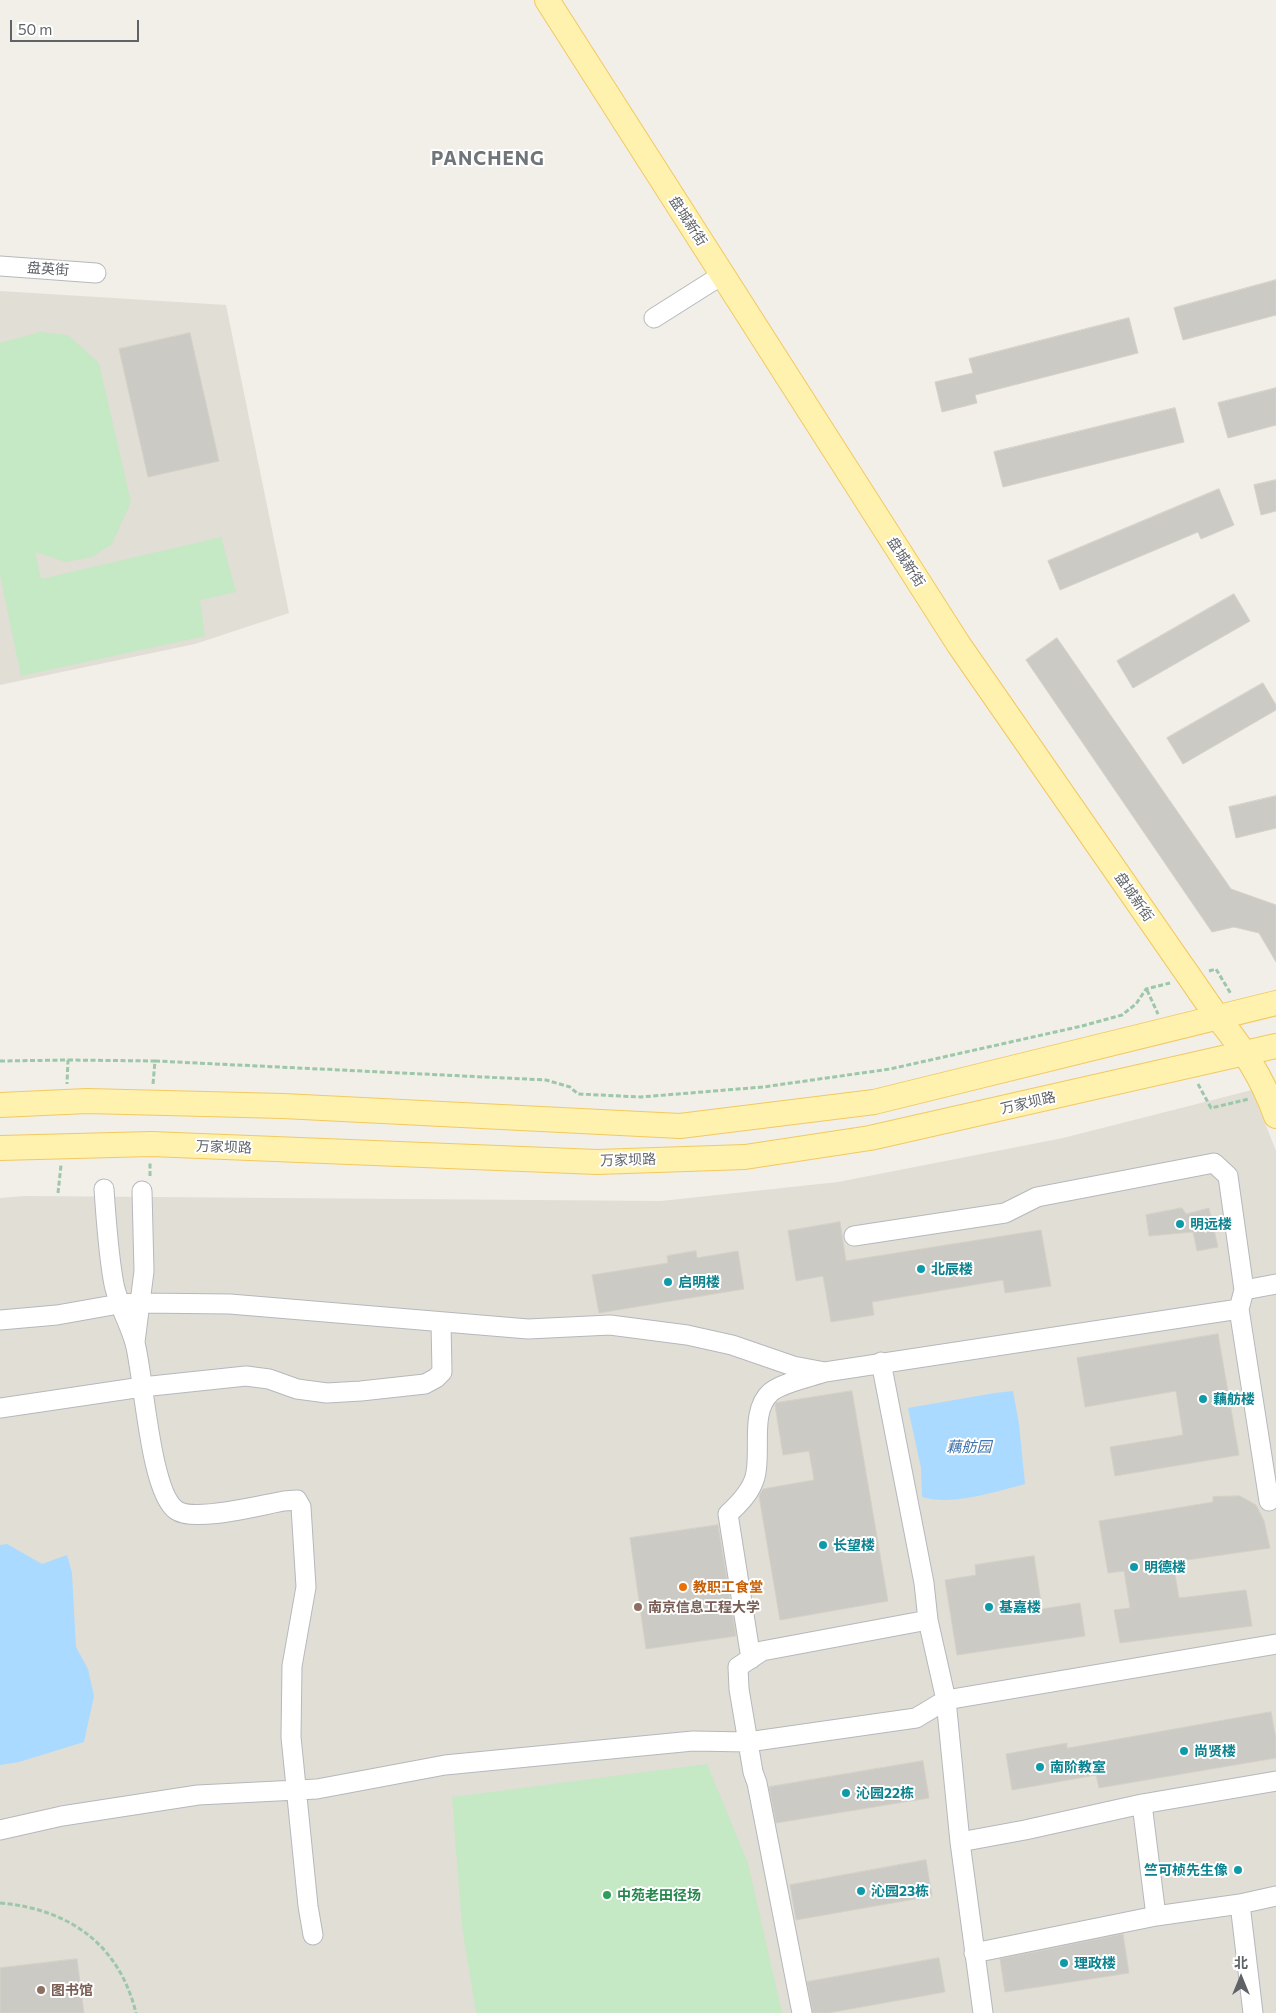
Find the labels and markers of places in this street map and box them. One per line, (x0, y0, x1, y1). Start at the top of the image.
place label: 明远楼 (1190, 1216, 1232, 1232)
marker: 明远楼 (1174, 1218, 1186, 1230)
place label: 北辰楼 (931, 1261, 973, 1277)
marker: 北辰楼 (915, 1263, 927, 1275)
place label: 启明楼 (678, 1274, 720, 1290)
marker: 启明楼 (662, 1276, 674, 1288)
place label: 藕舫楼 (1213, 1391, 1255, 1407)
marker: 藕舫楼 (1197, 1393, 1209, 1405)
place label: 长望楼 (833, 1537, 875, 1553)
marker: 长望楼 (817, 1539, 829, 1551)
place label: 明德楼 (1144, 1559, 1186, 1575)
marker: 明德楼 (1128, 1561, 1140, 1573)
place label: 教职工食堂 (693, 1579, 763, 1595)
marker: 教职工食堂 (677, 1581, 689, 1593)
place label: 南京信息工程大学 (648, 1599, 760, 1615)
place label: 基嘉楼 (999, 1599, 1041, 1615)
marker: 南京信息工程大学 (632, 1601, 644, 1613)
marker: 基嘉楼 (983, 1601, 995, 1613)
place label: 尚贤楼 (1194, 1743, 1236, 1759)
marker: 尚贤楼 (1178, 1745, 1190, 1757)
place label: 南阶教室 (1050, 1759, 1106, 1775)
marker: 南阶教室 (1034, 1761, 1046, 1773)
place label: 沁园22栋 (856, 1785, 914, 1801)
marker: 沁园22栋 (840, 1787, 852, 1799)
place label: 竺可桢先生像 (1144, 1862, 1228, 1878)
marker: 竺可桢先生像 (1232, 1864, 1244, 1876)
place label: 沁园23栋 (871, 1883, 929, 1899)
marker: 沁园23栋 (855, 1885, 867, 1897)
place label: 中苑老田径场 (617, 1887, 701, 1903)
marker: 中苑老田径场 (601, 1889, 613, 1901)
place label: 理政楼 (1074, 1955, 1116, 1971)
marker: 理政楼 (1058, 1957, 1070, 1969)
place label: 图书馆 (51, 1982, 93, 1998)
marker: 图书馆 (35, 1984, 47, 1996)

